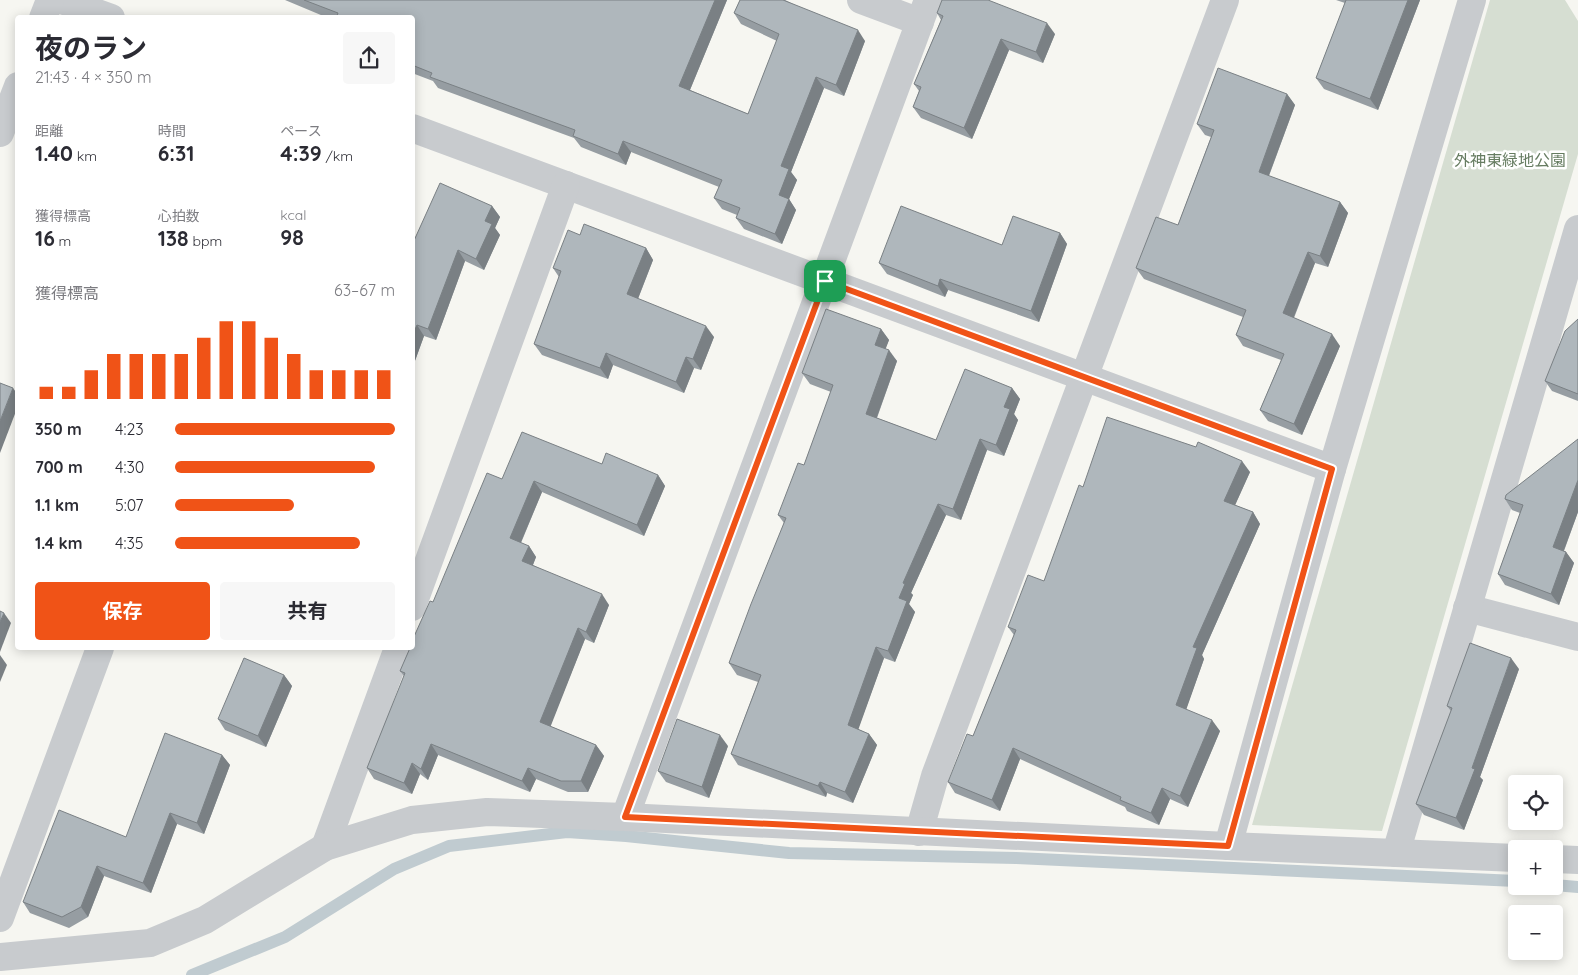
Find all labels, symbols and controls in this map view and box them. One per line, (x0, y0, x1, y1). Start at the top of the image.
text: 夜のラン (35, 30, 147, 65)
button: share (343, 32, 395, 84)
text: 21:43 · 4 × 350 m (35, 67, 152, 87)
text: 距離 (35, 122, 63, 140)
text: 時間 (158, 122, 186, 140)
text: ペース (280, 122, 322, 140)
text: 1.40 (35, 140, 73, 166)
text: 6:31 (158, 140, 194, 166)
text: 4:39 (280, 140, 322, 166)
text: km (73, 147, 97, 165)
text: /km (322, 147, 353, 165)
park label: 外神東緑地公園 (1454, 150, 1566, 170)
text: kcal (280, 206, 306, 224)
text: 獲得標高 (35, 207, 91, 225)
text: 心拍数 (158, 207, 200, 225)
text: 98 (280, 224, 304, 250)
text: 16 (35, 225, 55, 251)
text: 138 (158, 225, 189, 251)
text: m (55, 232, 71, 250)
text: bpm (189, 232, 222, 250)
pin (804, 260, 846, 302)
icon: arrive (811, 267, 839, 295)
text: 63–67 m (334, 280, 395, 300)
text: 獲得標高 (35, 283, 99, 303)
text: 350 m (35, 419, 82, 439)
text: 4:23 (115, 419, 144, 439)
text: 700 m (35, 457, 83, 477)
text: 4:30 (115, 457, 144, 477)
text: 1.1 km (35, 495, 79, 515)
text: 5:07 (115, 495, 144, 515)
text: 1.4 km (35, 533, 82, 553)
text: 4:35 (115, 533, 144, 553)
button: 保存 (35, 582, 210, 640)
button: 共有 (220, 582, 395, 640)
map controls (1508, 775, 1563, 960)
button: locate (1508, 775, 1563, 830)
button: + (1508, 840, 1563, 895)
button: − (1508, 905, 1563, 960)

